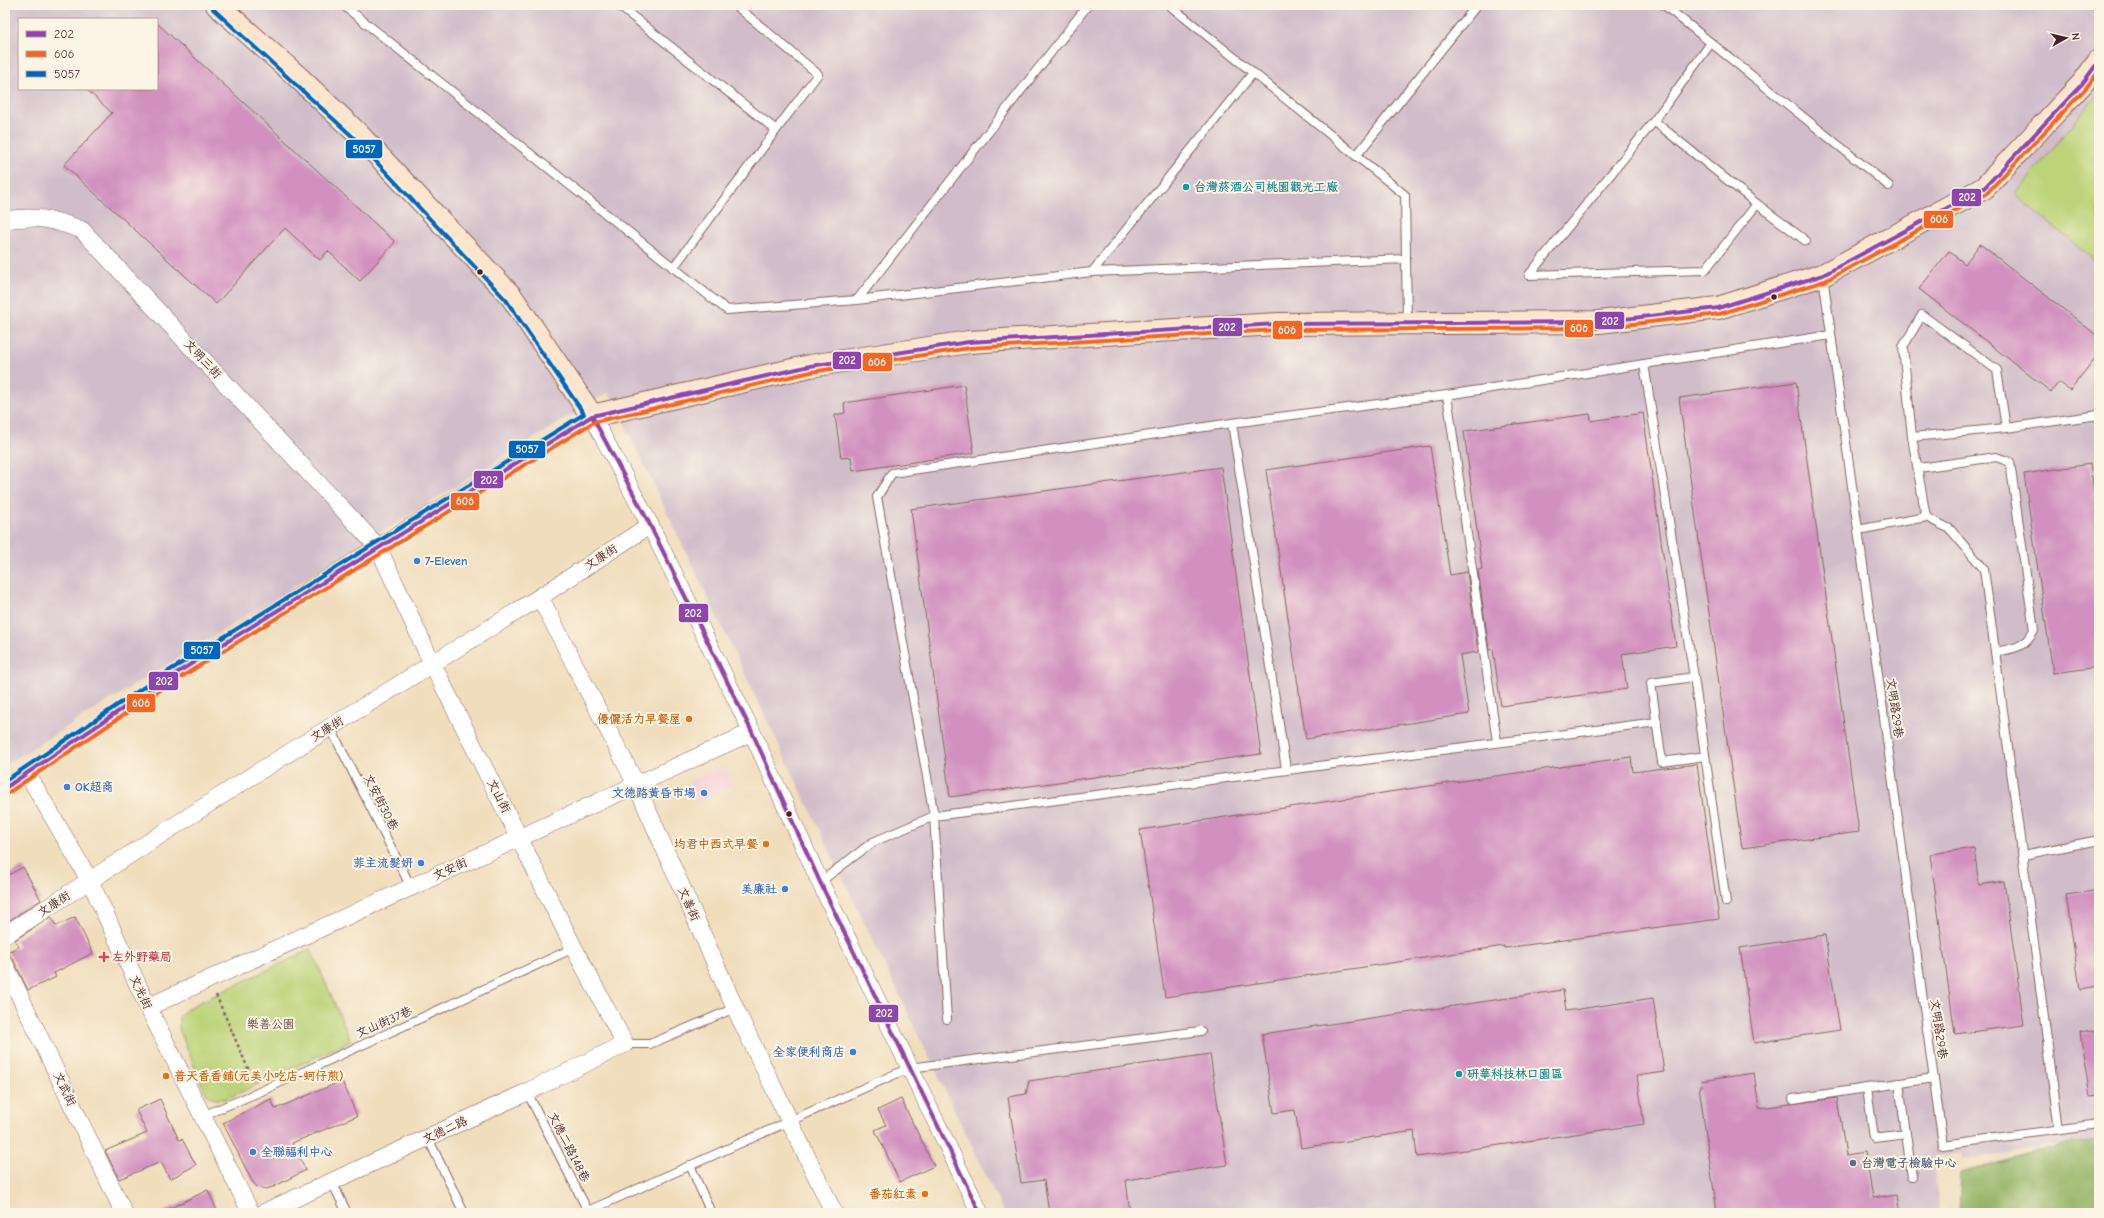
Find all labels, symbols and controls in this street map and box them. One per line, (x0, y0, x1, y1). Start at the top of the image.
legend (18, 18, 158, 90)
north arrow (2046, 18, 2086, 58)
text: 202 (54, 27, 74, 41)
text: N (2068, 32, 2082, 41)
text: 606 (54, 47, 74, 61)
text: 5057 (54, 67, 80, 81)
line badge: 5057 (345, 139, 383, 159)
text: 5057 (353, 143, 376, 156)
place label: 台灣菸酒公司桃園觀光工廠 (1194, 180, 1338, 194)
marker: 台灣菸酒公司桃園觀光工廠 (1181, 182, 1191, 192)
line badge: 202 (1951, 188, 1982, 207)
text: 202 (1958, 191, 1976, 204)
line badge: 606 (1923, 210, 1954, 229)
text: 606 (1930, 213, 1948, 226)
unlabelled marker (475, 267, 485, 277)
unlabelled marker (1769, 292, 1779, 302)
line badge: 202 (1594, 311, 1625, 330)
text: 202 (1601, 315, 1619, 328)
line badge: 202 (1212, 317, 1243, 337)
line badge: 606 (1564, 319, 1594, 338)
line badge: 606 (1272, 320, 1303, 340)
text: 202 (1218, 321, 1236, 334)
text: 606 (1570, 322, 1588, 335)
text: 606 (1278, 324, 1296, 337)
street label: 文明三街 (182, 337, 224, 381)
line badge: 202 (832, 351, 862, 370)
line badge: 606 (862, 352, 893, 372)
text: 202 (838, 354, 856, 367)
text: 606 (868, 356, 886, 369)
line badge: 5057 (508, 440, 546, 459)
text: 5057 (516, 443, 539, 456)
line badge: 202 (473, 470, 504, 489)
text: 202 (480, 474, 498, 487)
line badge: 606 (450, 492, 480, 511)
text: 606 (456, 495, 474, 508)
street label: 文康街 (582, 541, 620, 573)
place label: 7-Eleven (425, 554, 468, 568)
marker: 7-Eleven (412, 556, 422, 566)
line badge: 202 (678, 603, 709, 623)
text: 202 (684, 607, 702, 620)
line badge: 5057 (183, 641, 221, 660)
text: 5057 (191, 644, 214, 657)
line badge: 202 (148, 671, 179, 691)
text: 202 (155, 675, 173, 688)
street label: 文明路29巷 (1884, 677, 1906, 739)
line badge: 606 (126, 693, 156, 713)
text: 606 (132, 697, 150, 710)
place label: 優儷活力早餐屋 (597, 712, 681, 726)
street label: 文康街 (308, 714, 346, 744)
marker: 優儷活力早餐屋 (684, 714, 694, 724)
street label: 文安街30巷 (361, 771, 401, 833)
street label: 文山街 (485, 777, 513, 815)
place label: OK超商 (75, 780, 113, 794)
marker: OK超商 (62, 782, 72, 792)
place label: 文德路黃昏市場 (612, 786, 696, 800)
marker: 文德路黃昏市場 (699, 788, 709, 798)
unlabelled marker (784, 809, 794, 819)
place label: 均君中西式早餐 (674, 837, 758, 851)
marker: 均君中西式早餐 (761, 839, 771, 849)
street label: 文安街 (431, 855, 469, 883)
place label: 菲主流髮妍 (353, 856, 413, 870)
marker: 菲主流髮妍 (416, 858, 426, 868)
place label: 美廉社 (741, 882, 777, 896)
marker: 美廉社 (780, 884, 790, 894)
street label: 文善街 (675, 885, 703, 923)
street label: 文康街 (35, 888, 73, 920)
place label: 左外野藥局 (112, 950, 172, 964)
marker: 左外野藥局 (99, 952, 109, 962)
street label: 文光街 (127, 973, 155, 1011)
street label: 文明路29巷 (1928, 998, 1950, 1060)
street label: 文山街37巷 (354, 1003, 414, 1041)
line badge: 202 (868, 1004, 899, 1023)
text: 202 (875, 1007, 893, 1020)
park label: 樂善公園 (247, 1017, 295, 1031)
place label: 全家便利商店 (773, 1045, 845, 1059)
marker: 全家便利商店 (848, 1047, 858, 1057)
place label: 研華科技林口園區 (1467, 1067, 1563, 1081)
place label: 普天香香鋪(元美小吃店-蚵仔煎) (174, 1069, 343, 1083)
marker: 研華科技林口園區 (1454, 1069, 1464, 1079)
street label: 文武街 (51, 1070, 79, 1108)
marker: 普天香香鋪(元美小吃店-蚵仔煎) (161, 1071, 171, 1081)
street label: 文德二路148巷 (545, 1110, 593, 1184)
street label: 文德二路 (420, 1114, 470, 1146)
place label: 全聯福利中心 (261, 1145, 333, 1159)
marker: 全聯福利中心 (248, 1147, 258, 1157)
place label: 台灣電子檢驗中心 (1861, 1156, 1957, 1170)
marker: 台灣電子檢驗中心 (1848, 1158, 1858, 1168)
place label: 番茄紅素 (869, 1187, 917, 1201)
marker: 番茄紅素 (920, 1189, 930, 1199)

